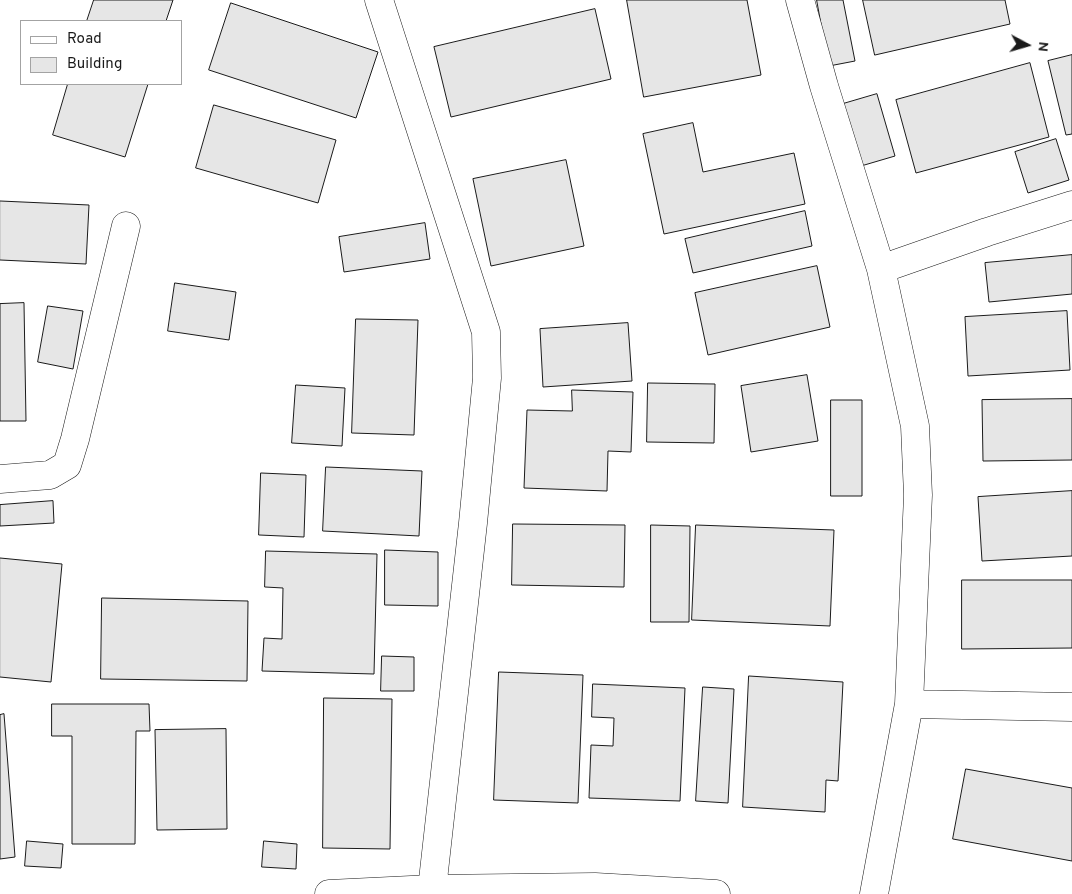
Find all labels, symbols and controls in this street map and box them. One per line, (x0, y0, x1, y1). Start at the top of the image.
legend (20, 20, 182, 85)
north arrow (1002, 20, 1052, 70)
text: Road (67, 30, 102, 49)
text: N (1033, 41, 1051, 53)
text: Building (67, 55, 122, 74)

